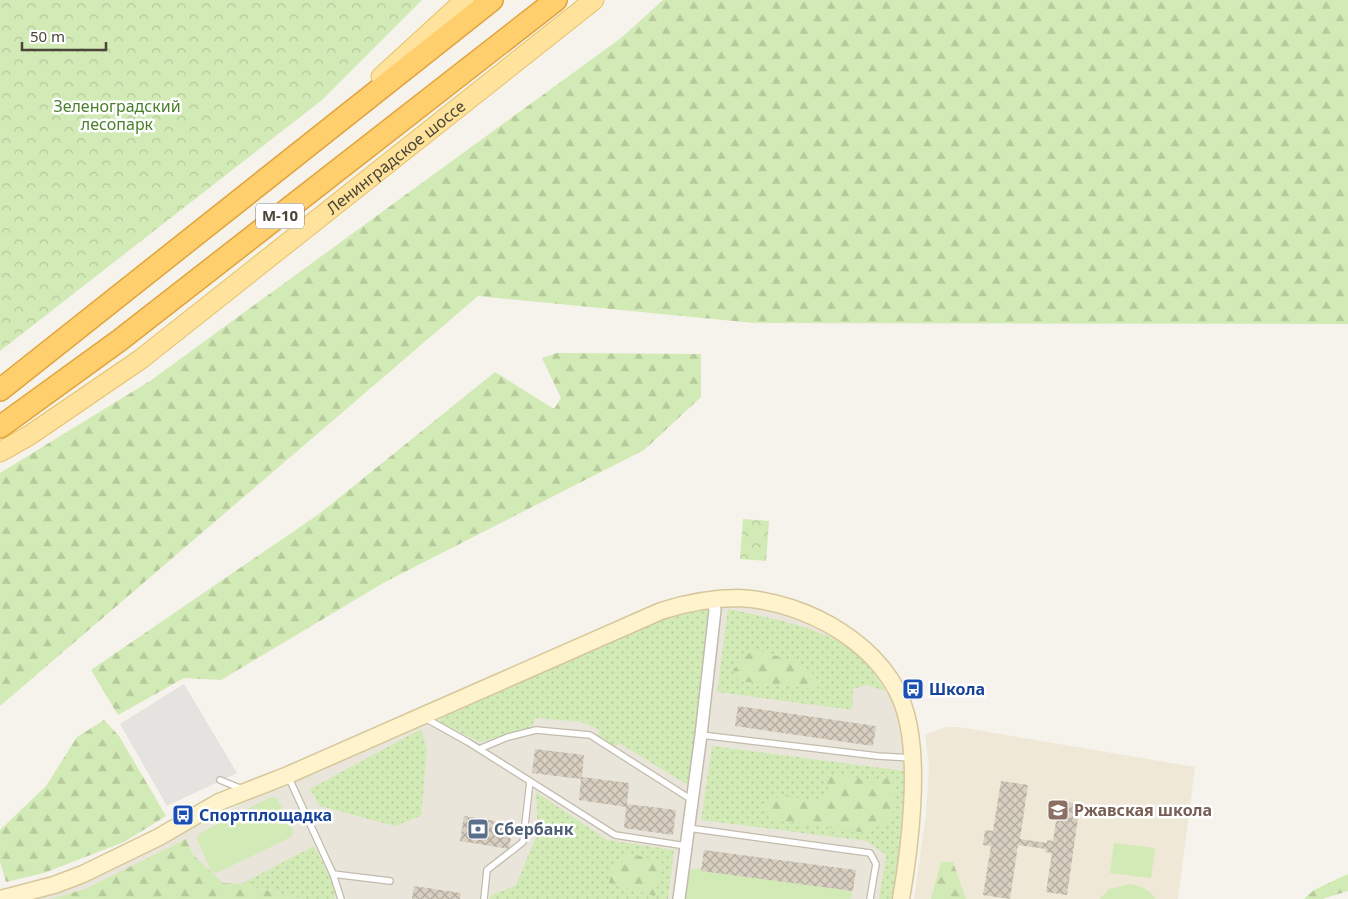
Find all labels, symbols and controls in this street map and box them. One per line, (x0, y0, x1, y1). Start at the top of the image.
scale bar (22, 20, 106, 52)
text: 50 m (30, 26, 65, 46)
park label: Зеленоградский лесопарк (53, 95, 181, 135)
street label: Ленинградское шоссе (322, 95, 470, 219)
road number: М-10 (256, 204, 304, 228)
bus stop icon: Школа (901, 677, 925, 701)
place label: Школа (929, 678, 985, 700)
school or university icon: Ржавская школа (1046, 798, 1070, 822)
place label: Ржавская школа (1074, 799, 1212, 821)
bus stop icon: Спортплощадка (171, 803, 195, 827)
place label: Спортплощадка (199, 804, 332, 826)
bank icon: Сбербанк (466, 817, 490, 841)
place label: Сбербанк (494, 818, 574, 840)

